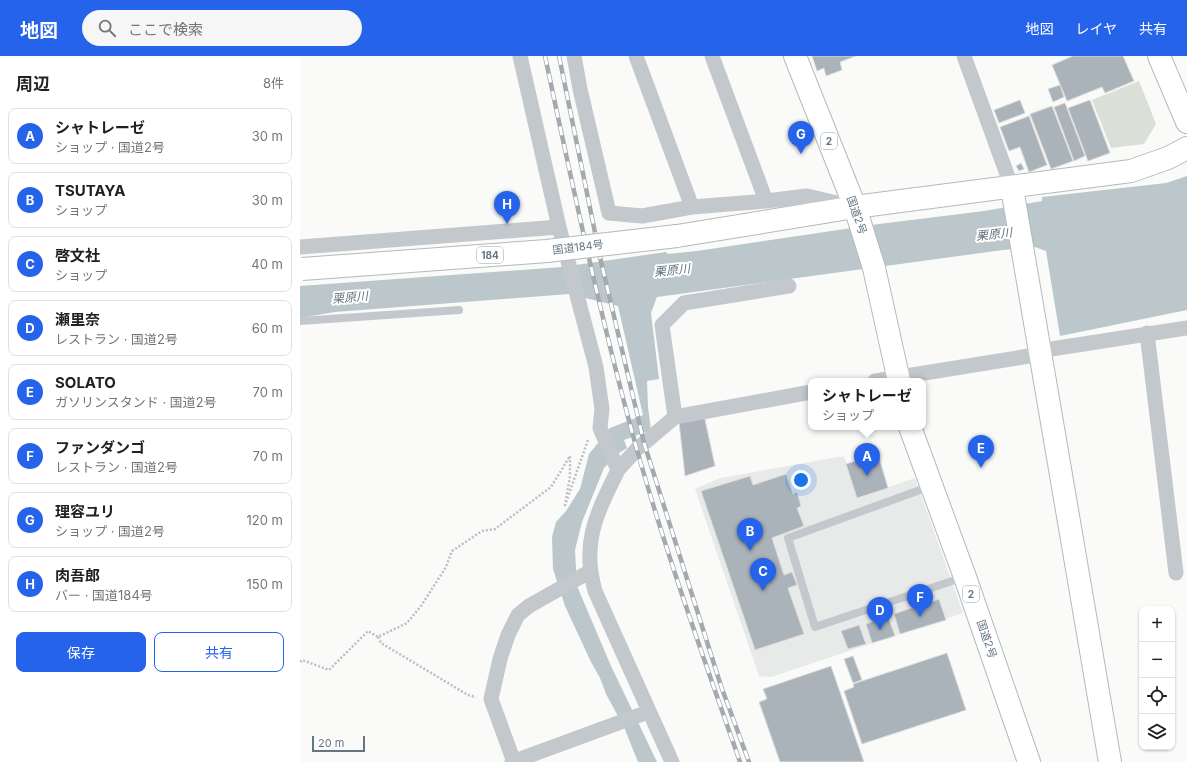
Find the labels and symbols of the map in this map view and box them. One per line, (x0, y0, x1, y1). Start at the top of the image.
pin: G (788, 121, 814, 154)
road number: 2 (821, 133, 837, 149)
pin: H (494, 191, 520, 224)
street label: 国道2号 (844, 194, 870, 236)
water label: 栗原川 (975, 224, 1015, 243)
street label: 国道184号 (552, 237, 604, 257)
road number: 184 (477, 247, 503, 263)
water label: 栗原川 (653, 260, 693, 279)
water label: 栗原川 (331, 288, 371, 306)
pin: E (968, 435, 994, 468)
pin: A (854, 443, 880, 476)
your location (791, 470, 811, 490)
pin: B (737, 518, 763, 551)
pin: C (750, 558, 776, 591)
pin: F (907, 584, 933, 617)
road number: 2 (963, 586, 979, 602)
pin: D (867, 597, 893, 630)
street label: 国道2号 (974, 618, 1000, 660)
scale bar (312, 734, 365, 753)

